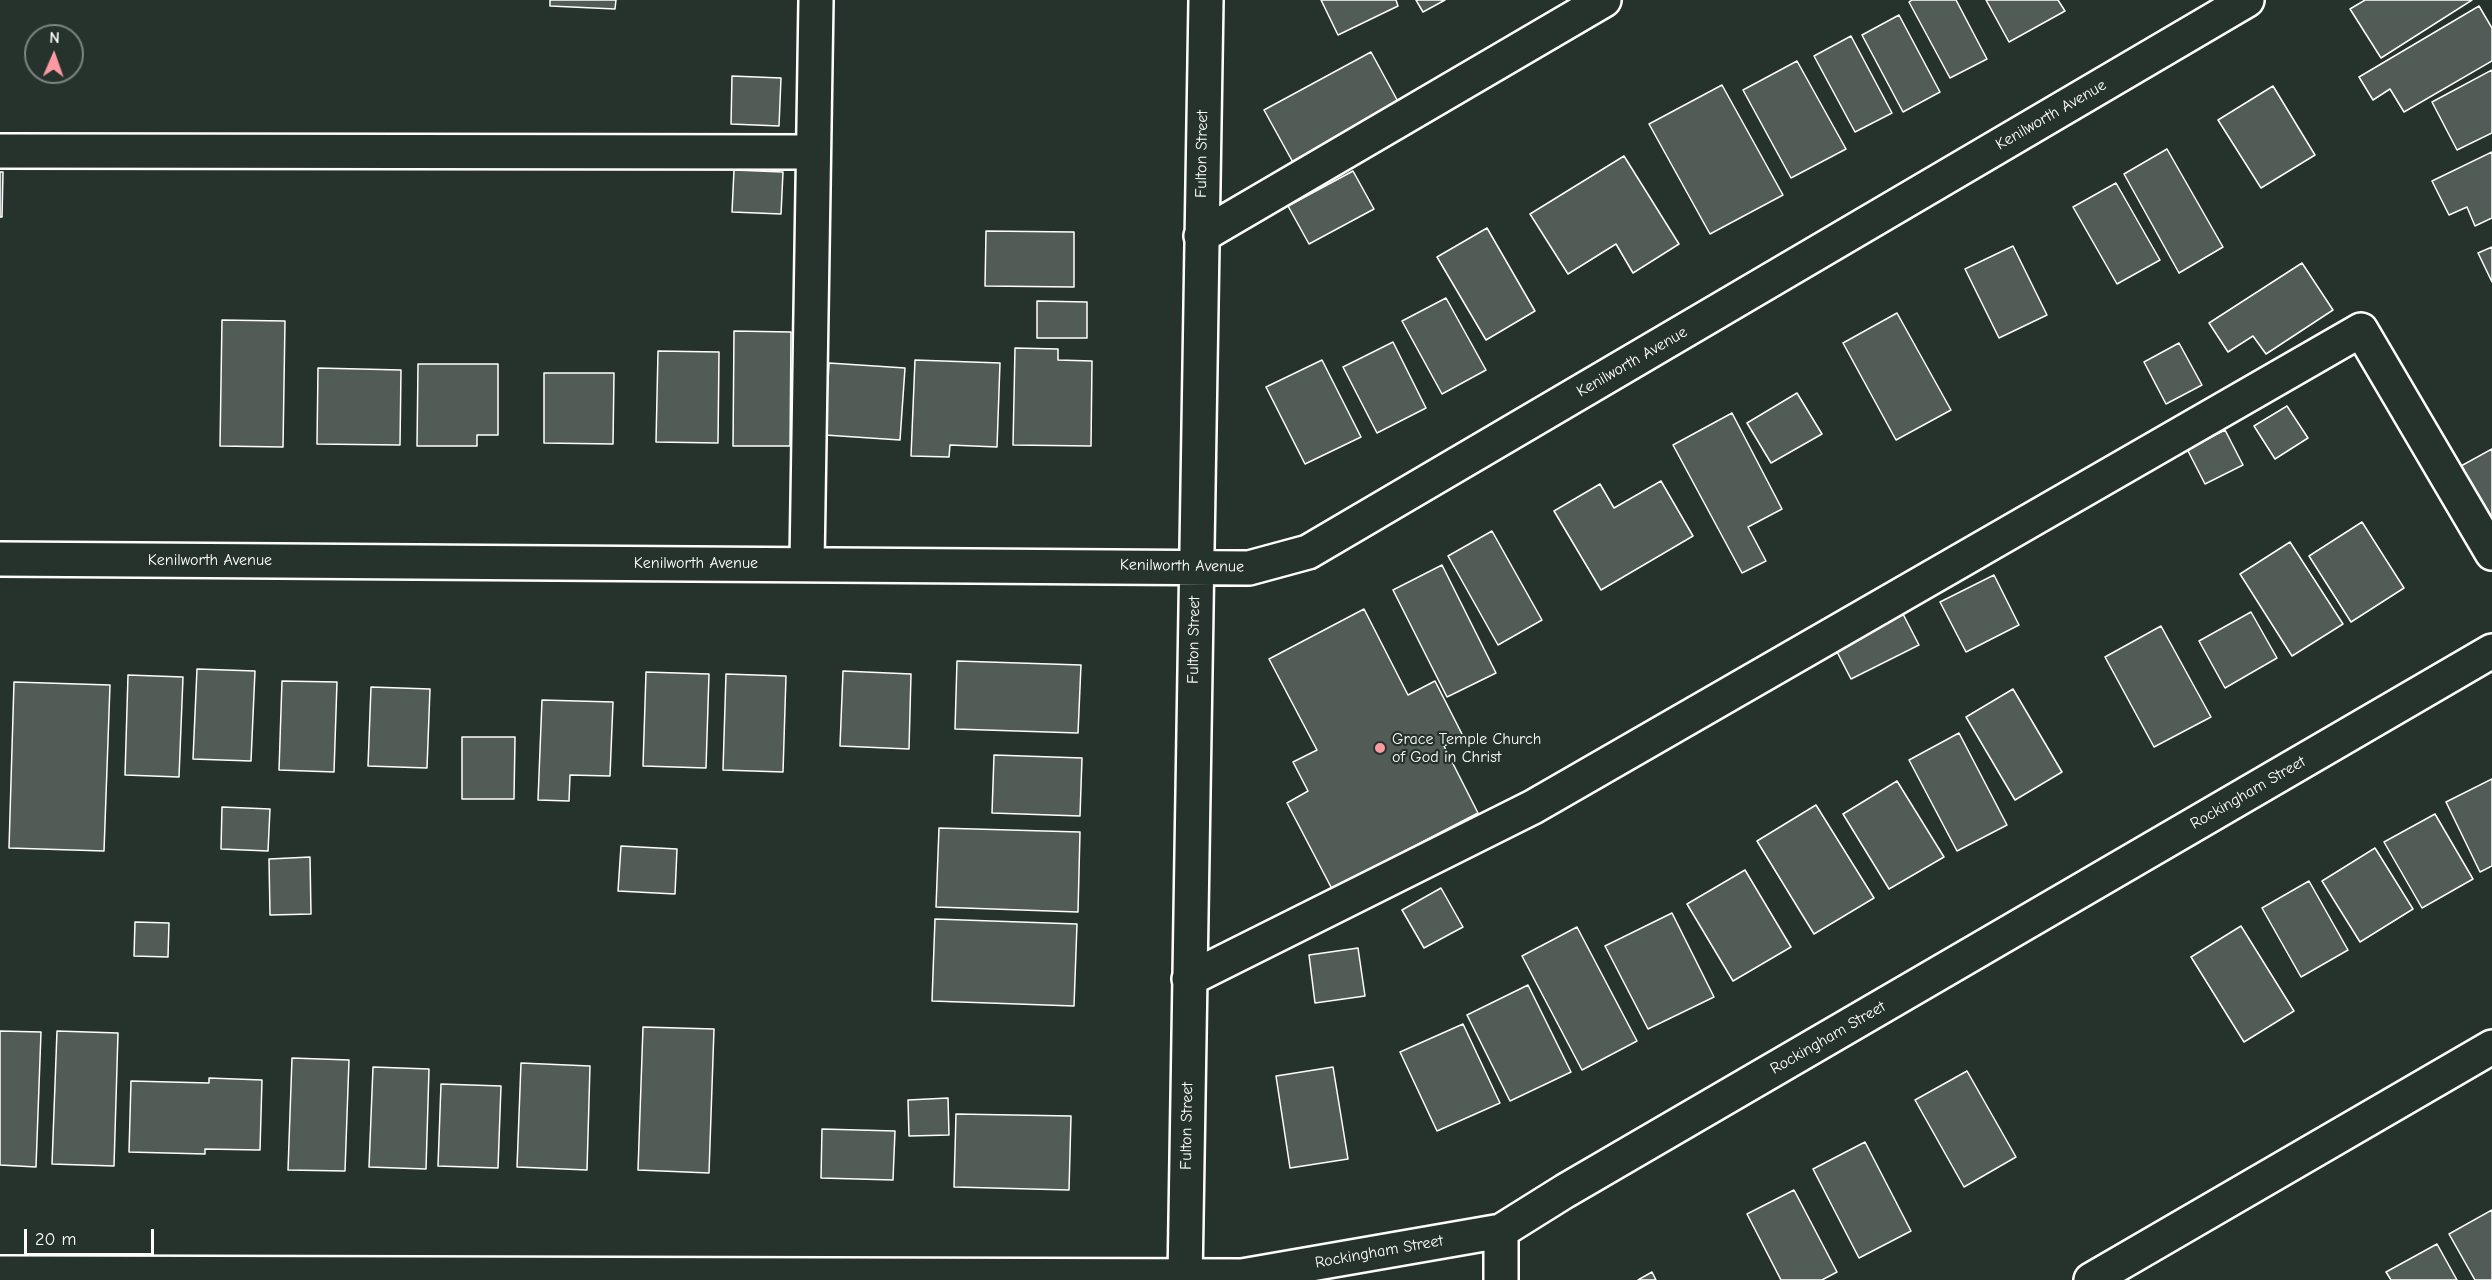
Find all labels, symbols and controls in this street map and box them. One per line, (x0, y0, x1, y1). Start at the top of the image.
north arrow (24, 24, 84, 84)
text: N (49, 29, 60, 47)
street label: Kenilworth Avenue (1992, 76, 2110, 154)
street label: Fulton Street (1192, 110, 1212, 198)
street label: Kenilworth Avenue (1573, 323, 1691, 401)
street label: Kenilworth Avenue (148, 550, 272, 570)
street label: Kenilworth Avenue (634, 553, 758, 573)
street label: Kenilworth Avenue (1120, 555, 1244, 577)
street label: Fulton Street (1184, 596, 1204, 684)
place label: Grace Temple Church of God in Christ (1392, 729, 1541, 767)
marker: Grace Temple Church of God in Christ (1373, 741, 1387, 755)
street label: Rockingham Street (2187, 752, 2309, 834)
street label: Rockingham Street (1767, 997, 1889, 1079)
street label: Fulton Street (1177, 1082, 1197, 1170)
scale bar (27, 1217, 158, 1255)
text: 20 m (35, 1229, 76, 1250)
street label: Rockingham Street (1313, 1231, 1445, 1273)

